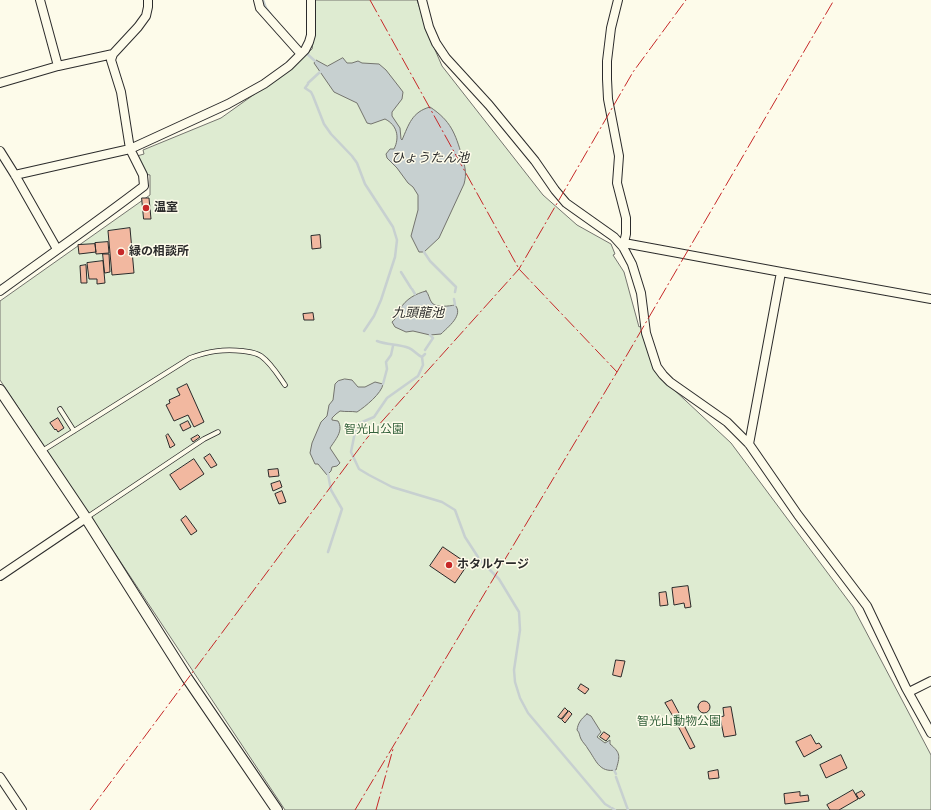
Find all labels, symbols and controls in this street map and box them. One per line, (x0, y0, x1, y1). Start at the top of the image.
water label: ひょうたん池 (391, 151, 469, 167)
place label: 温室 (154, 201, 178, 215)
marker: 温室 (141, 203, 151, 213)
place label: 緑の相談所 (129, 245, 189, 259)
marker: 緑の相談所 (116, 247, 126, 257)
water label: 九頭龍池 (392, 306, 444, 322)
park label: 智光山公園 (344, 423, 404, 437)
place label: ホタルケージ (457, 558, 529, 572)
marker: ホタルケージ (444, 560, 454, 570)
park label: 智光山動物公園 (637, 715, 721, 729)

